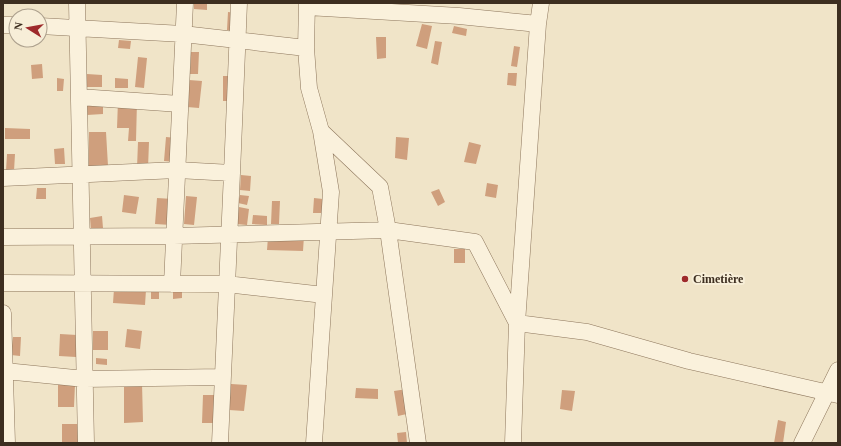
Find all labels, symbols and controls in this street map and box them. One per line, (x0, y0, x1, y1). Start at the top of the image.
north arrow (8, 8, 48, 48)
text: N (12, 21, 25, 31)
place label: Cimetière (693, 272, 744, 286)
marker: Cimetière (680, 274, 690, 284)

